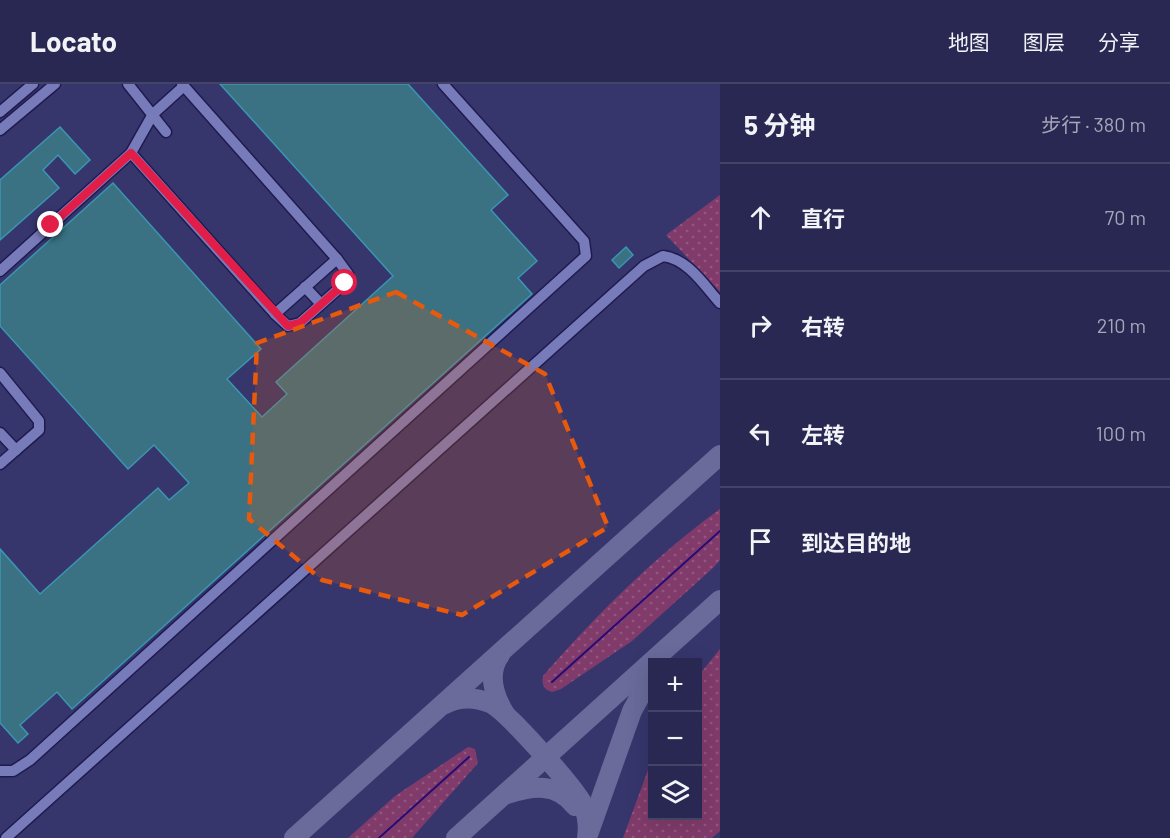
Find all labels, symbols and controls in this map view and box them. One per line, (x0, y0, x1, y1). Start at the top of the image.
text: Locato (30, 24, 117, 58)
text: 地图 (948, 29, 990, 54)
text: 图层 (1023, 29, 1065, 54)
text: 分享 (1098, 29, 1140, 54)
text: 5 分钟 (744, 109, 815, 140)
text: 步行 · 380 m (1041, 112, 1146, 136)
icon: ahead (744, 201, 777, 234)
text: 直行 (801, 205, 845, 231)
text: 70 m (1105, 205, 1146, 229)
route end (37, 211, 63, 237)
route start (331, 269, 357, 295)
icon: right (744, 309, 777, 342)
text: 右转 (801, 313, 845, 339)
text: 210 m (1097, 313, 1146, 337)
icon: left (744, 417, 777, 450)
text: 左转 (801, 421, 845, 447)
text: 100 m (1096, 421, 1146, 445)
icon: arrive (744, 525, 777, 558)
text: 到达目的地 (801, 529, 911, 555)
map controls (648, 658, 702, 820)
button: + (648, 658, 702, 712)
button: − (648, 712, 702, 766)
button: layers (648, 766, 702, 820)

